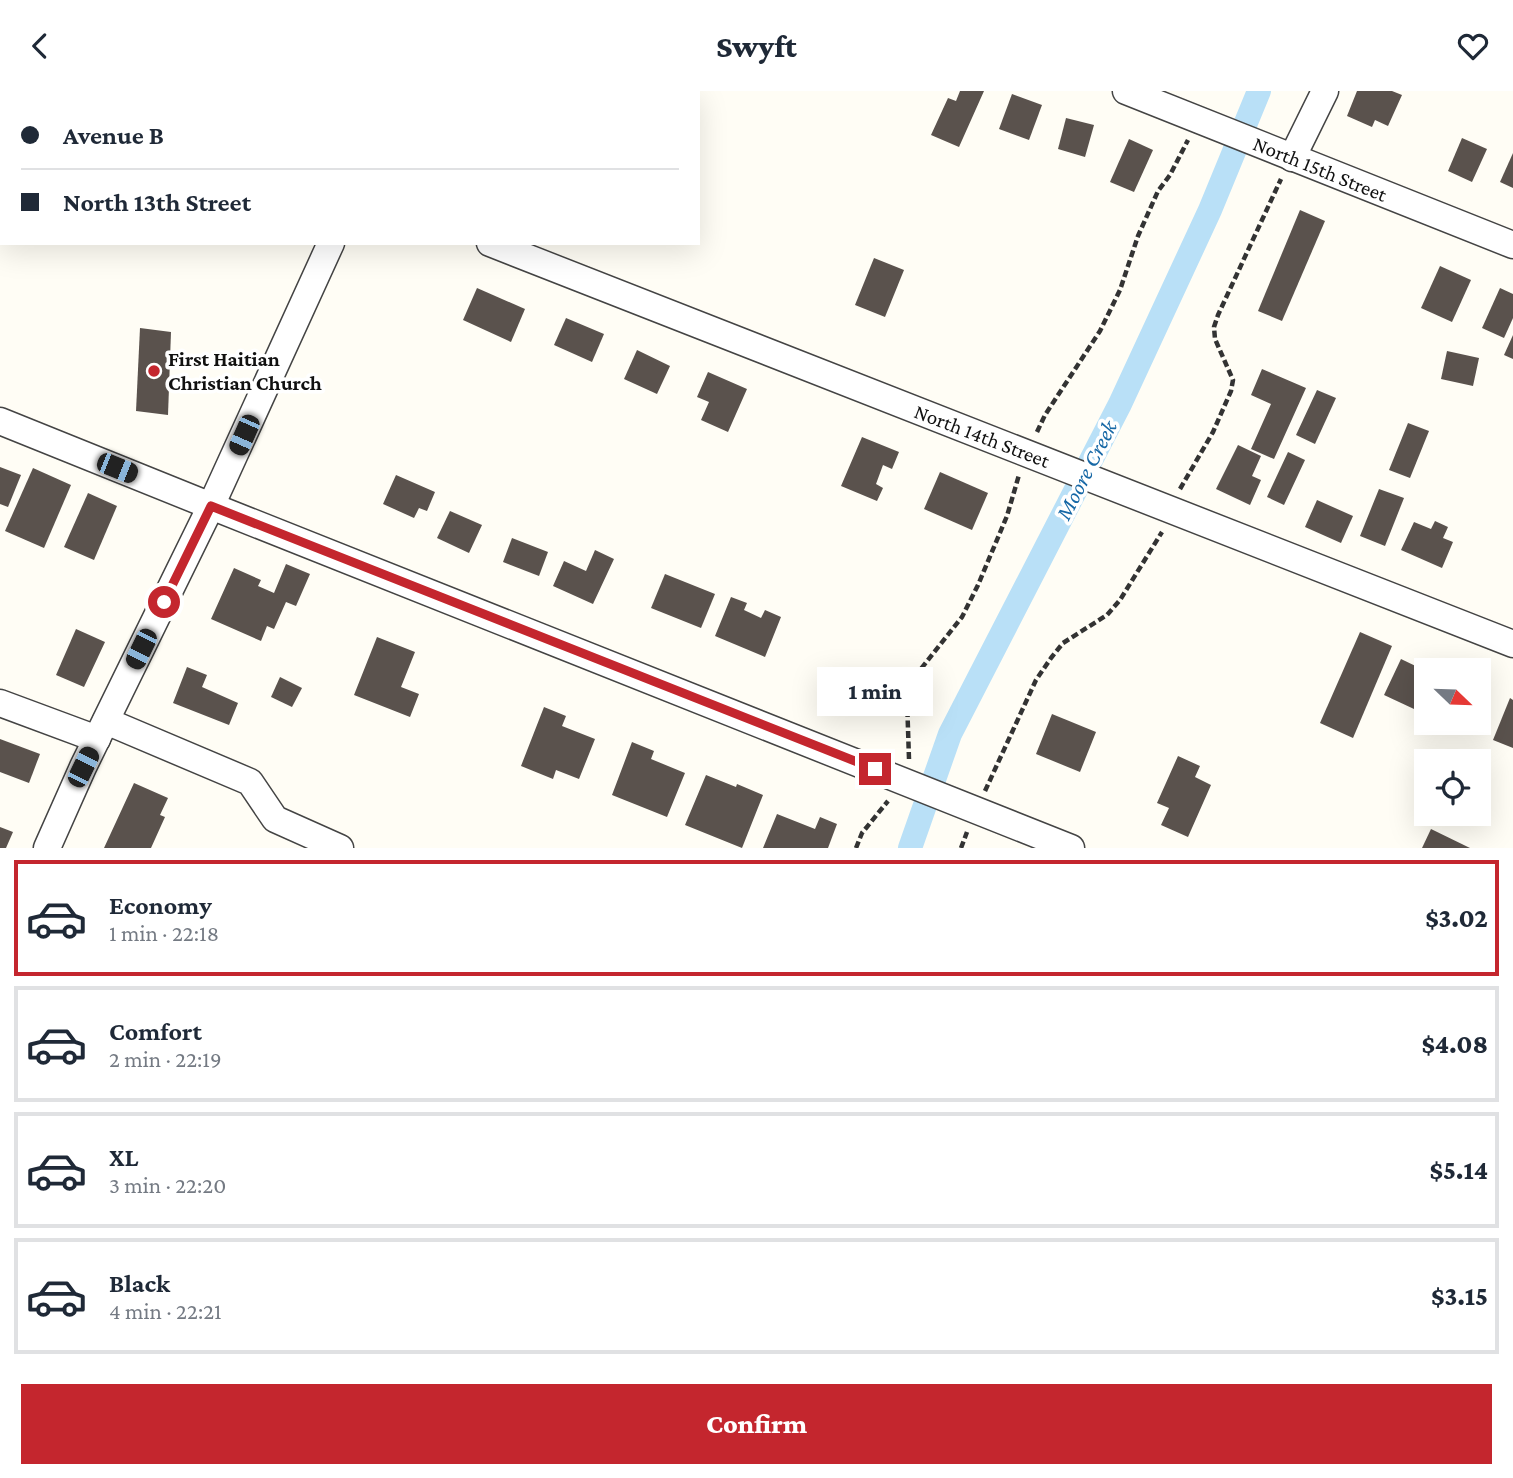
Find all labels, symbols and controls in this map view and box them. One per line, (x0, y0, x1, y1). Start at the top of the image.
icon: back (21, 27, 59, 65)
icon: heart (1454, 27, 1492, 65)
text: Swyft (716, 28, 797, 64)
text: Avenue B (63, 121, 164, 150)
street label: North 15th Street (1250, 131, 1391, 207)
text: North 13th Street (63, 188, 251, 217)
place label: First Haitian Christian Church (168, 347, 322, 395)
marker: First Haitian Christian Church (146, 363, 162, 379)
street label: North 14th Street (911, 399, 1054, 473)
car (226, 412, 263, 458)
water label: Moore Creek (1049, 415, 1123, 525)
car (94, 450, 141, 486)
route start (148, 586, 180, 618)
car (123, 626, 160, 672)
north arrow (1414, 658, 1491, 735)
map controls (1414, 658, 1491, 826)
callout: 1 min (817, 667, 933, 717)
text: 1 min (848, 678, 902, 704)
car (65, 744, 102, 790)
button: locate (1414, 749, 1491, 826)
route end (859, 753, 891, 785)
icon: car (25, 887, 88, 950)
text: Economy (109, 891, 212, 920)
text: $3.02 (1425, 904, 1488, 933)
text: 1 min · 22:18 (109, 920, 219, 946)
icon: car (25, 1013, 88, 1076)
text: Comfort (109, 1017, 202, 1046)
text: $4.08 (1421, 1030, 1488, 1059)
text: 2 min · 22:19 (109, 1046, 222, 1072)
icon: car (25, 1139, 88, 1202)
text: XL (109, 1143, 138, 1172)
text: $5.14 (1430, 1156, 1488, 1185)
text: 3 min · 22:20 (109, 1172, 226, 1198)
icon: car (25, 1265, 88, 1328)
text: Black (109, 1269, 170, 1298)
text: $3.15 (1431, 1282, 1488, 1311)
text: 4 min · 22:21 (109, 1298, 222, 1324)
button: Confirm (21, 1384, 1492, 1464)

